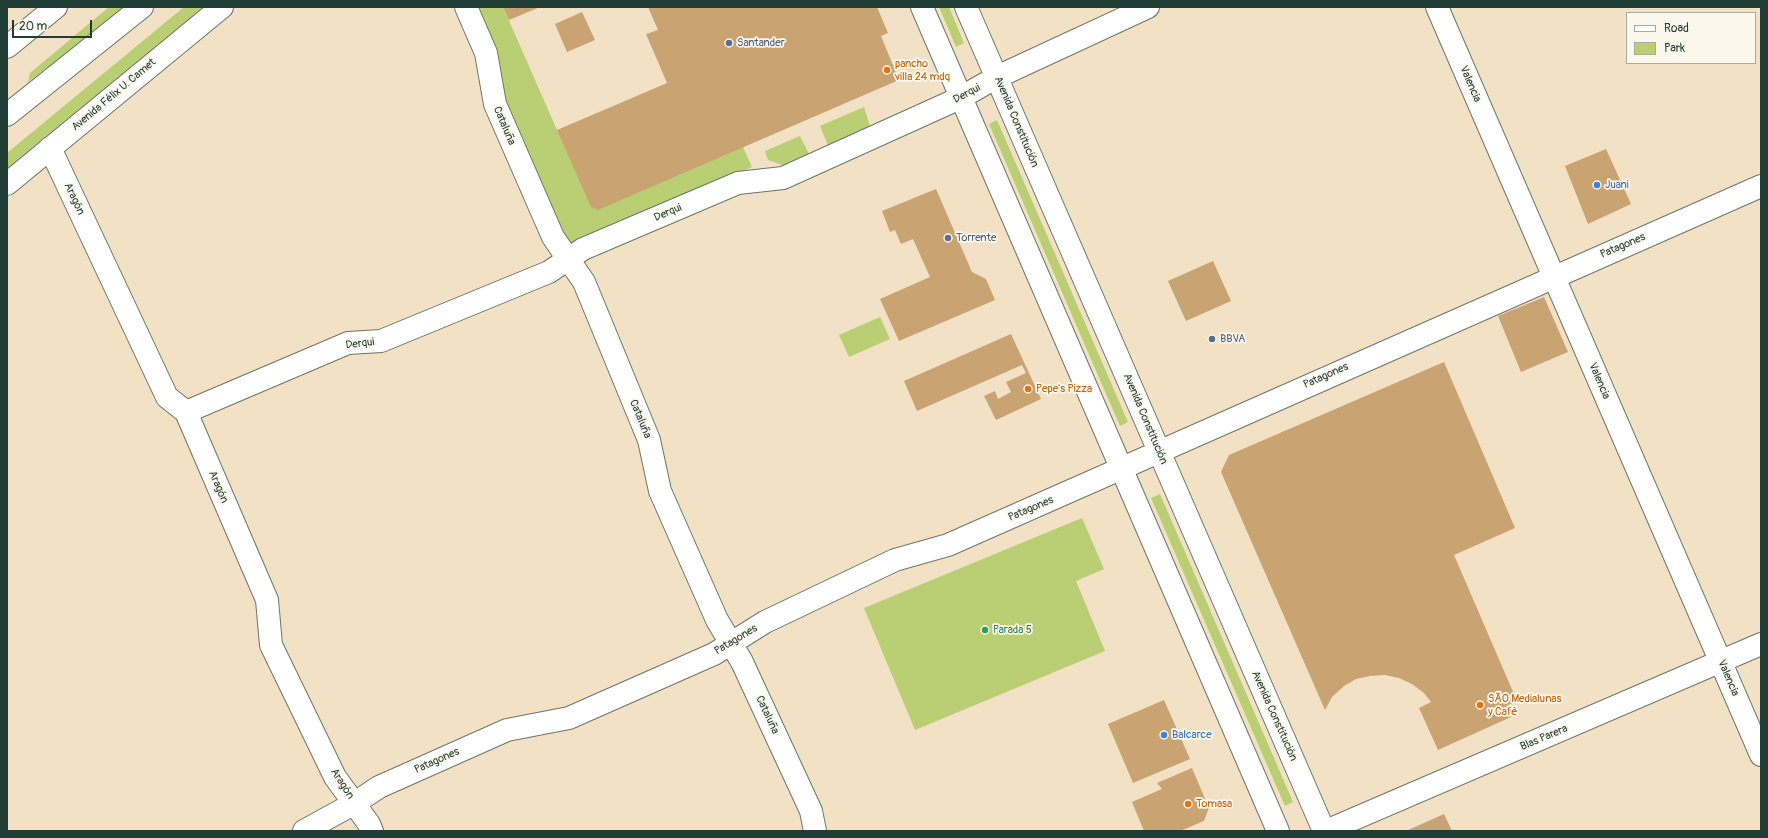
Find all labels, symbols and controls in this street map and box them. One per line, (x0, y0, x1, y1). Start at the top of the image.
scale bar (14, 12, 94, 38)
legend (1626, 12, 1756, 64)
text: 20 m (19, 19, 47, 34)
text: Road (1664, 21, 1689, 36)
place label: Santander (737, 36, 785, 50)
marker: Santander (724, 38, 734, 48)
text: Park (1664, 41, 1685, 56)
street label: Avenida Félix U. Camet (69, 56, 159, 134)
place label: pancho villa 24 mdq (895, 57, 950, 83)
street label: Valencia (1456, 64, 1484, 104)
marker: pancho villa 24 mdq (882, 65, 892, 75)
street label: Avenida Constitución (991, 75, 1041, 169)
street label: Derqui (951, 81, 983, 107)
street label: Cataluña (490, 105, 518, 147)
place label: Juani (1605, 178, 1629, 192)
marker: Juani (1592, 180, 1602, 190)
street label: Aragón (61, 181, 87, 217)
street label: Derqui (652, 201, 684, 225)
place label: Torrente (956, 231, 996, 245)
street label: Patagones (1598, 231, 1648, 261)
marker: Torrente (943, 233, 953, 243)
place label: BBVA (1220, 332, 1245, 346)
marker: BBVA (1207, 334, 1217, 344)
street label: Derqui (345, 336, 375, 352)
street label: Patagones (1301, 360, 1351, 392)
street label: Valencia (1585, 361, 1613, 401)
street label: Avenida Constitución (1120, 372, 1170, 466)
place label: Pepe's Pizza (1036, 382, 1092, 396)
marker: Pepe's Pizza (1023, 384, 1033, 394)
street label: Cataluña (626, 398, 654, 440)
street label: Aragón (205, 469, 231, 505)
street label: Patagones (1006, 494, 1056, 524)
street label: Patagones (712, 622, 760, 658)
place label: Parada 5 (993, 623, 1032, 637)
marker: Parada 5 (980, 625, 990, 635)
street label: Valencia (1714, 658, 1742, 698)
street label: Avenida Constitución (1248, 669, 1300, 763)
place label: SÃO Medialunas y Café (1488, 692, 1561, 718)
street label: Cataluña (752, 694, 782, 736)
marker: SÃO Medialunas y Café (1475, 700, 1485, 710)
street label: Blas Parera (1518, 722, 1570, 754)
place label: Balcarce (1172, 728, 1212, 742)
marker: Balcarce (1159, 730, 1169, 740)
street label: Patagones (412, 745, 462, 777)
street label: Aragón (327, 766, 357, 802)
place label: Tomasa (1196, 797, 1232, 811)
marker: Tomasa (1183, 799, 1193, 809)

